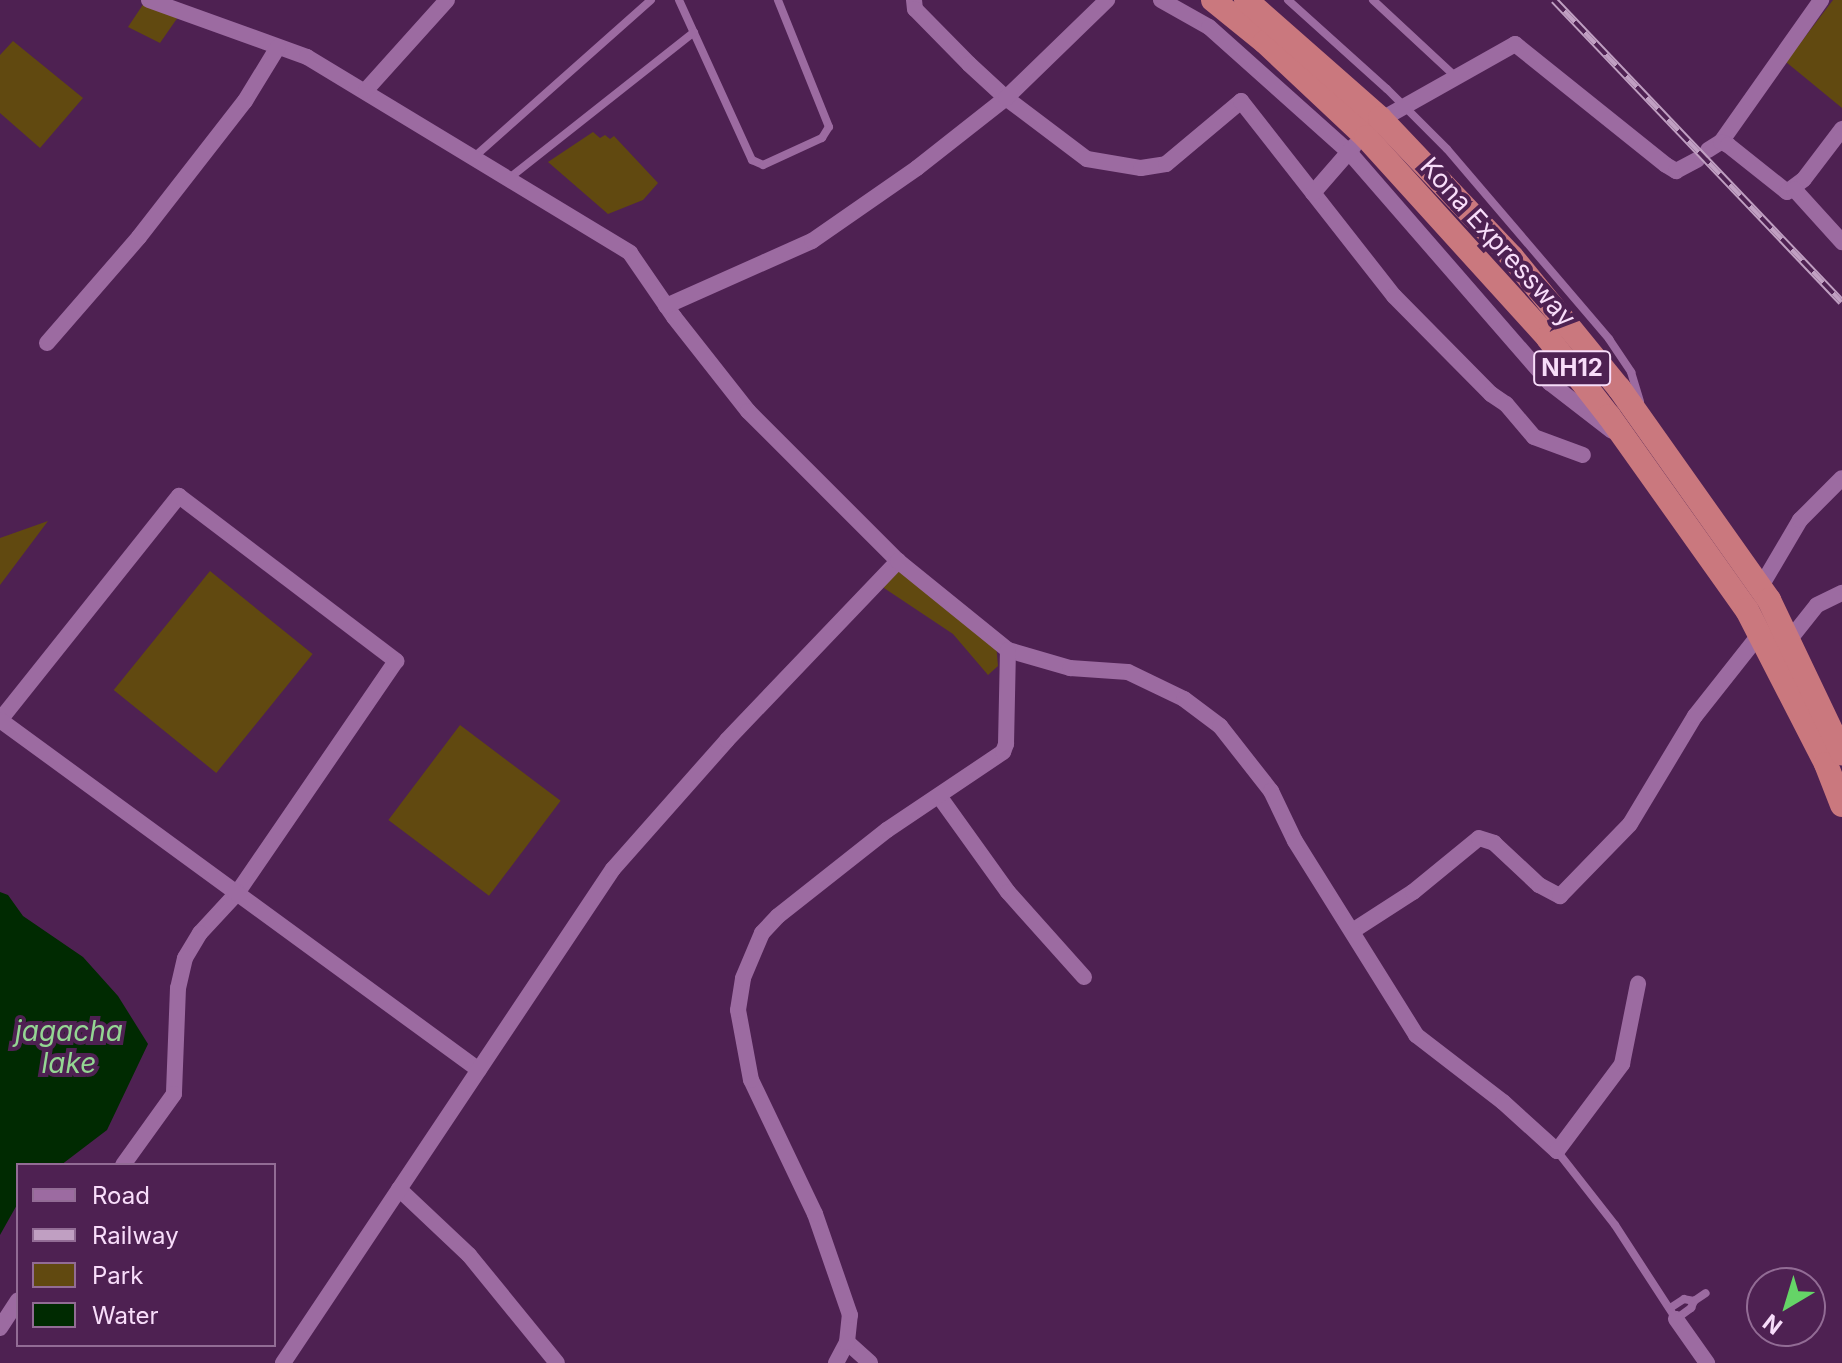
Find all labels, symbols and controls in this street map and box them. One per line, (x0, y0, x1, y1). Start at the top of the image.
street label: Kona Expressway (1414, 151, 1582, 333)
road number: NH12 (1532, 348, 1612, 388)
water label: jagacha lake (15, 1014, 123, 1080)
legend (16, 1163, 276, 1347)
text: Road (92, 1181, 150, 1210)
text: Railway (92, 1221, 179, 1250)
text: Park (92, 1261, 143, 1290)
north arrow (1746, 1267, 1826, 1347)
text: Water (92, 1301, 159, 1330)
text: N (1758, 1309, 1787, 1340)

